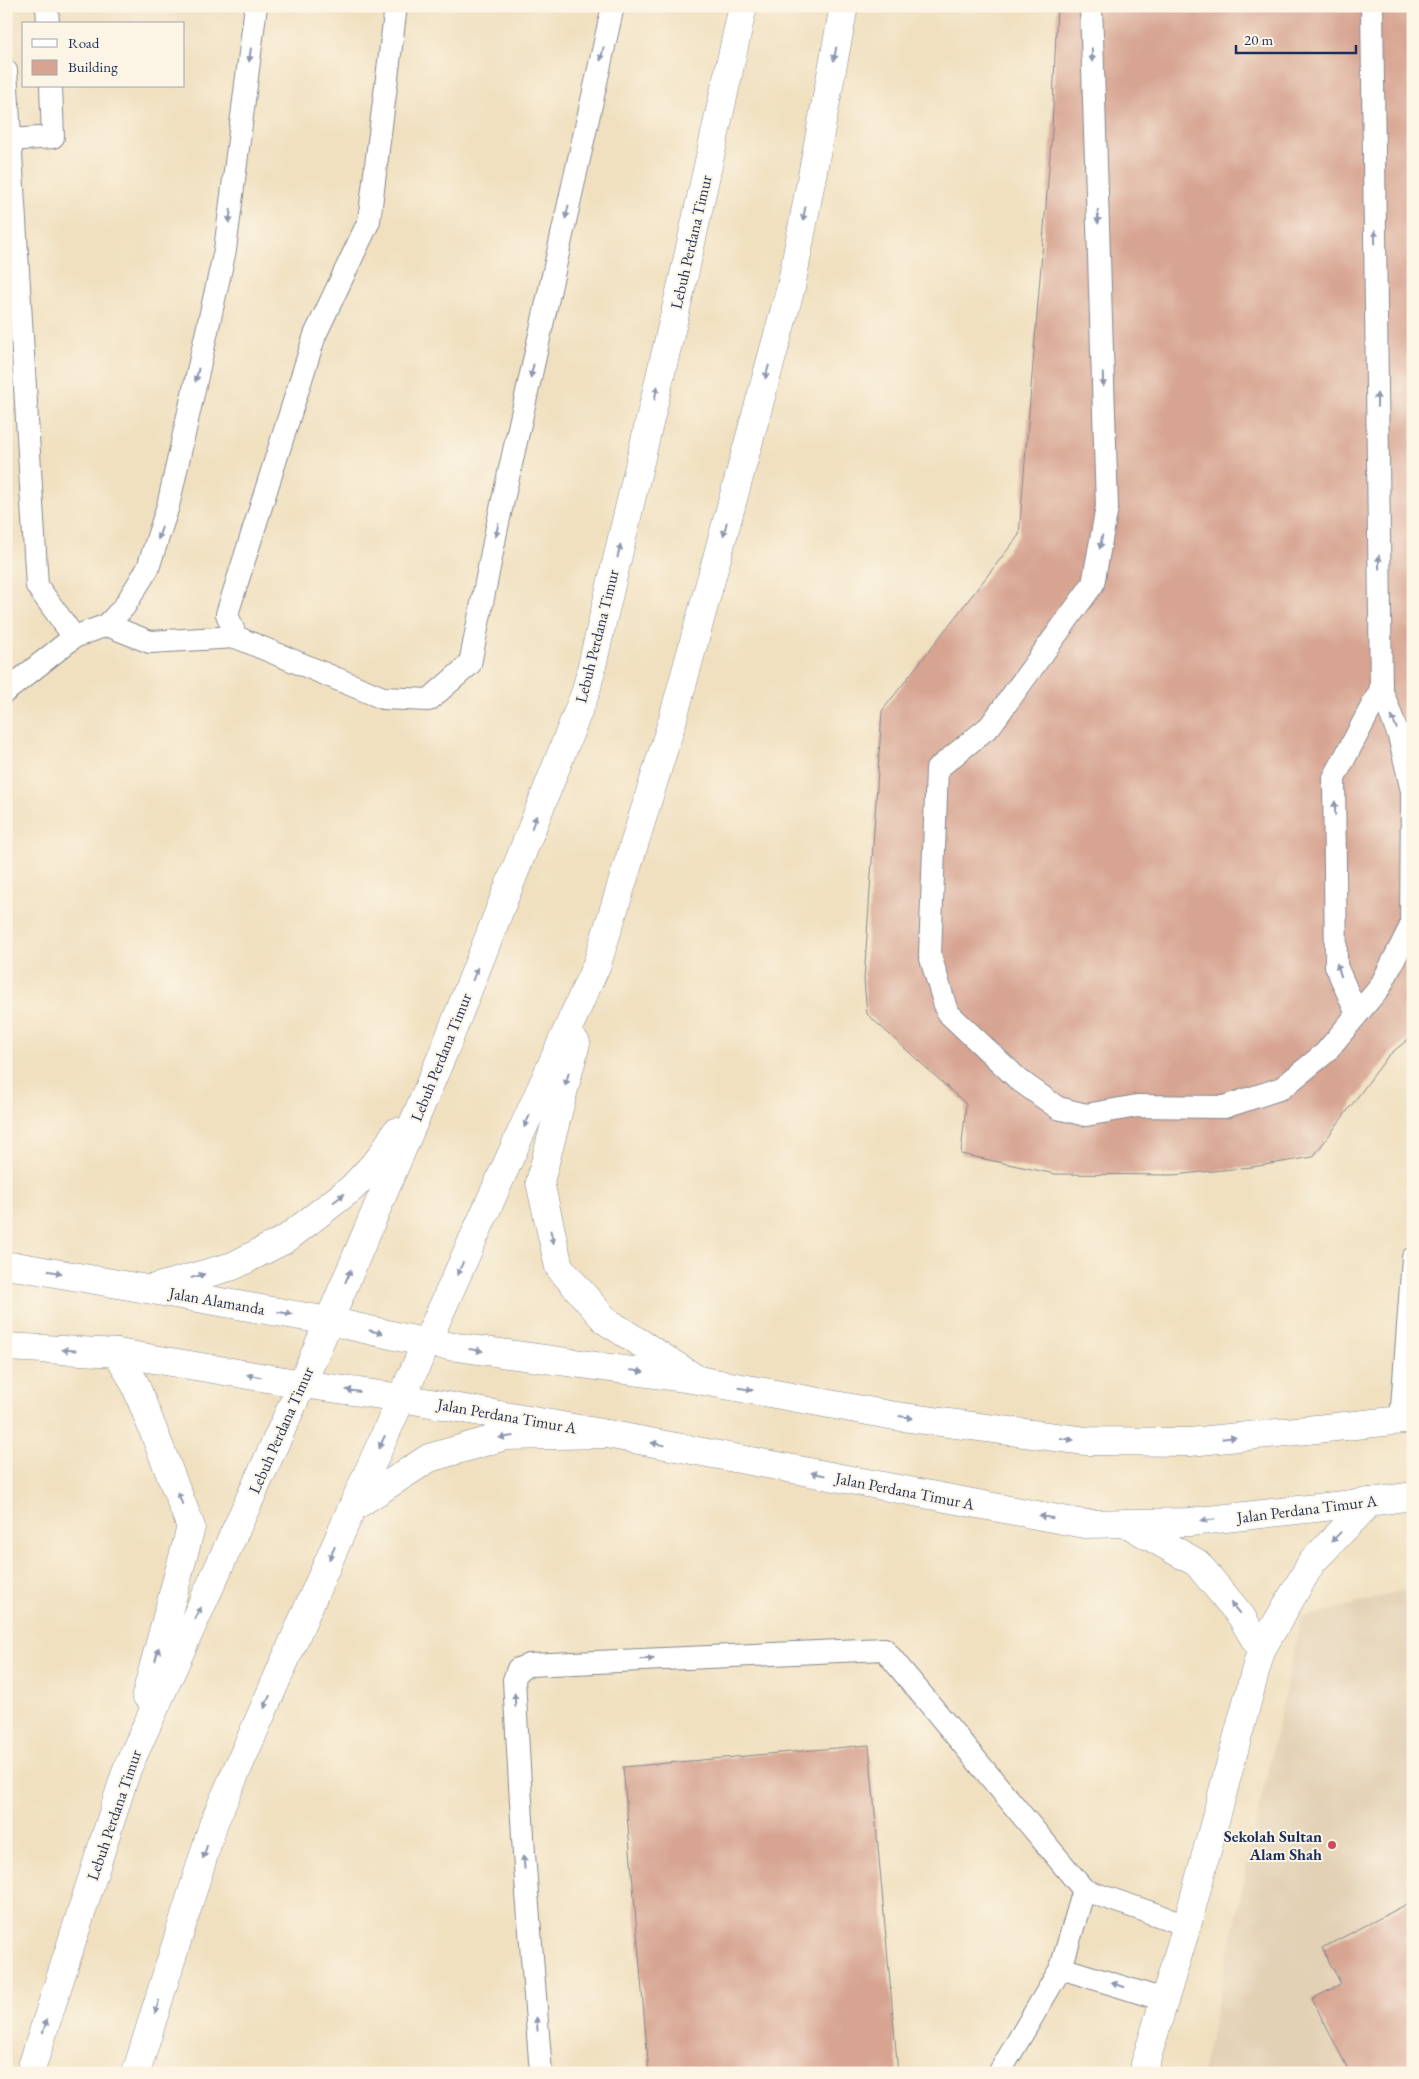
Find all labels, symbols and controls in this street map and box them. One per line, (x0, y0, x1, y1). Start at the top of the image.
legend (22, 22, 185, 88)
scale bar (1236, 22, 1356, 54)
text: 20 m (1244, 30, 1273, 49)
text: Road (68, 33, 100, 52)
one-way arrow (598, 46, 606, 62)
one-way arrow (246, 47, 254, 63)
one-way arrow (831, 47, 839, 62)
one-way arrow (1088, 47, 1096, 63)
text: Building (68, 57, 118, 76)
street label: Lebuh Perdana Timur (665, 172, 717, 311)
one-way arrow (563, 205, 571, 220)
one-way arrow (800, 206, 808, 222)
one-way arrow (225, 208, 233, 224)
one-way arrow (1094, 210, 1102, 226)
one-way arrow (1371, 229, 1379, 245)
one-way arrow (528, 364, 536, 379)
one-way arrow (763, 364, 771, 379)
one-way arrow (193, 367, 201, 382)
one-way arrow (1099, 372, 1107, 388)
one-way arrow (652, 385, 660, 400)
one-way arrow (1373, 392, 1381, 408)
one-way arrow (720, 521, 728, 536)
one-way arrow (492, 522, 500, 538)
one-way arrow (155, 526, 163, 541)
one-way arrow (1096, 534, 1104, 550)
one-way arrow (615, 543, 623, 558)
one-way arrow (1375, 554, 1383, 570)
street label: Lebuh Perdana Timur (570, 567, 624, 705)
one-way arrow (1390, 714, 1398, 729)
one-way arrow (1330, 800, 1338, 816)
one-way arrow (531, 815, 539, 829)
one-way arrow (1334, 962, 1342, 977)
one-way arrow (472, 966, 479, 981)
street label: Lebuh Perdana Timur (406, 989, 477, 1124)
one-way arrow (562, 1072, 570, 1087)
one-way arrow (522, 1114, 530, 1128)
one-way arrow (332, 1193, 346, 1203)
one-way arrow (548, 1229, 556, 1244)
one-way arrow (456, 1262, 464, 1276)
one-way arrow (344, 1268, 352, 1283)
one-way arrow (47, 1269, 63, 1277)
one-way arrow (191, 1271, 206, 1279)
street label: Jalan Alamanda (166, 1282, 267, 1320)
one-way arrow (278, 1310, 294, 1318)
one-way arrow (369, 1328, 384, 1336)
one-way arrow (61, 1346, 77, 1354)
one-way arrow (468, 1346, 484, 1354)
street label: Lebuh Perdana Timur (244, 1363, 319, 1497)
one-way arrow (629, 1368, 645, 1376)
one-way arrow (246, 1371, 262, 1379)
one-way arrow (738, 1385, 754, 1393)
one-way arrow (345, 1387, 361, 1395)
street label: Jalan Perdana Timur A (434, 1393, 579, 1439)
one-way arrow (898, 1413, 914, 1421)
one-way arrow (498, 1433, 514, 1441)
one-way arrow (1221, 1434, 1237, 1442)
one-way arrow (377, 1435, 385, 1449)
one-way arrow (1059, 1435, 1075, 1443)
one-way arrow (650, 1439, 666, 1447)
street label: Jalan Perdana Timur A (832, 1467, 977, 1515)
one-way arrow (809, 1470, 825, 1478)
street label: Jalan Perdana Timur A (1234, 1490, 1379, 1528)
one-way arrow (176, 1491, 183, 1506)
one-way arrow (1038, 1512, 1054, 1520)
one-way arrow (1200, 1516, 1216, 1524)
one-way arrow (1330, 1531, 1342, 1543)
one-way arrow (328, 1546, 336, 1560)
one-way arrow (1229, 1602, 1240, 1615)
one-way arrow (194, 1606, 202, 1620)
one-way arrow (153, 1647, 161, 1662)
one-way arrow (639, 1655, 655, 1663)
one-way arrow (510, 1692, 518, 1708)
one-way arrow (263, 1695, 271, 1709)
street label: Lebuh Perdana Timur (82, 1746, 146, 1883)
place label: Sekolah Sultan Alam Shah (1224, 1826, 1322, 1865)
marker: Sekolah Sultan Alam Shah (1326, 1839, 1338, 1851)
one-way arrow (201, 1844, 208, 1859)
one-way arrow (520, 1854, 528, 1870)
one-way arrow (1110, 1981, 1125, 1989)
one-way arrow (152, 1999, 160, 2014)
one-way arrow (533, 2016, 541, 2032)
one-way arrow (41, 2019, 49, 2034)

